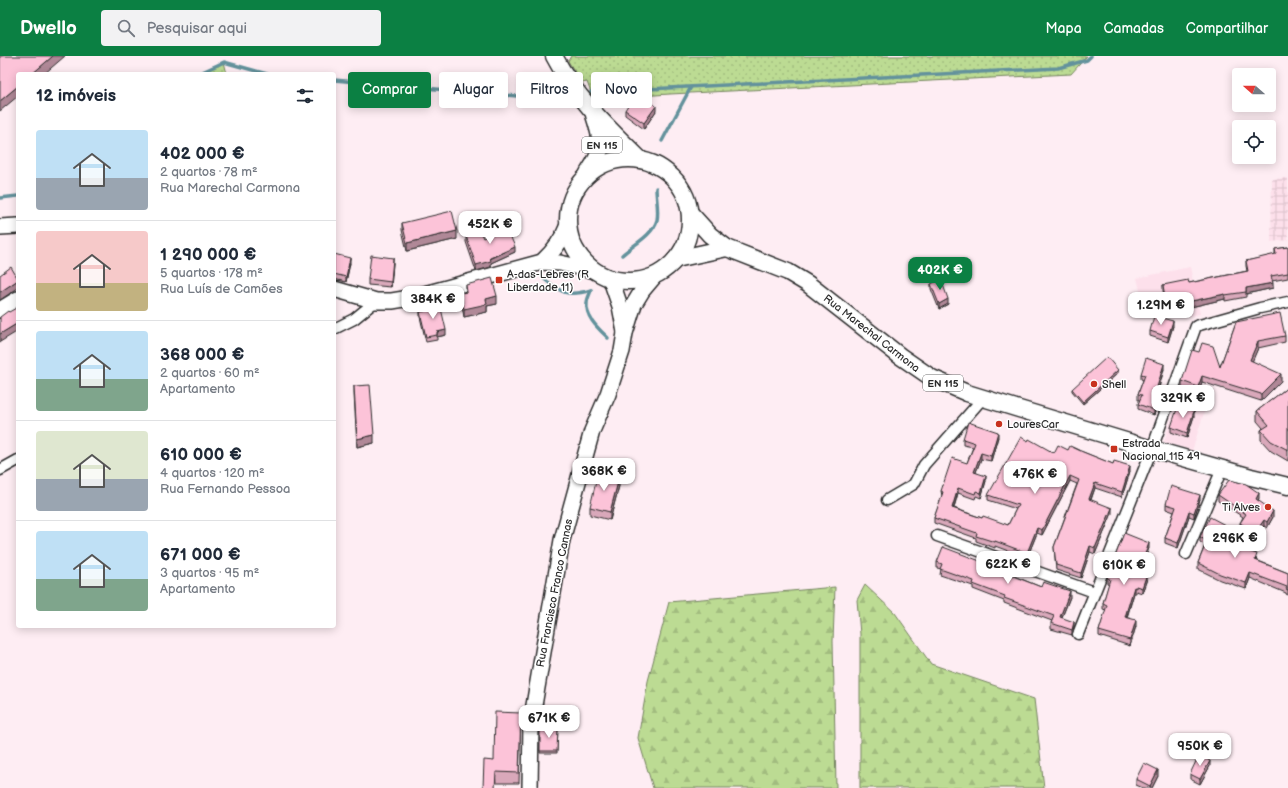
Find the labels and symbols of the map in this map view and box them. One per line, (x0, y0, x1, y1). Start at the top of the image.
north arrow (1232, 68, 1276, 112)
road number: EN 115 (582, 137, 622, 153)
pin: 452K € (457, 211, 523, 245)
pin: 402K € (907, 257, 973, 291)
place label: A-das-Lebres (R Liberdade 11) (507, 268, 589, 294)
marker: A-das-Lebres (R Liberdade 11) (494, 275, 504, 285)
pin: 384K € (400, 286, 466, 320)
street label: Rua Marechal Carmona (821, 292, 922, 375)
pin: 1.29M € (1124, 292, 1198, 326)
road number: EN 115 (923, 375, 963, 391)
place label: Shell (1102, 378, 1126, 391)
marker: Shell (1089, 379, 1099, 389)
pin: 329K € (1150, 385, 1216, 419)
place label: LouresCar (1007, 418, 1060, 431)
marker: LouresCar (994, 419, 1004, 429)
place label: Estrada Nacional 115 49 (1122, 437, 1200, 463)
marker: Estrada Nacional 115 49 (1109, 444, 1119, 454)
pin: 368K € (571, 458, 637, 492)
pin: 476K € (1002, 461, 1068, 495)
place label: Ti Alves (1222, 501, 1261, 514)
marker: Ti Alves (1263, 502, 1273, 512)
street label: Rua Francisco Franco Cannas (534, 517, 575, 668)
pin: 296K € (1202, 525, 1268, 559)
pin: 622K € (975, 551, 1041, 585)
pin: 610K € (1091, 552, 1157, 586)
pin: 671K € (516, 705, 582, 739)
pin: 950K € (1167, 733, 1233, 767)

